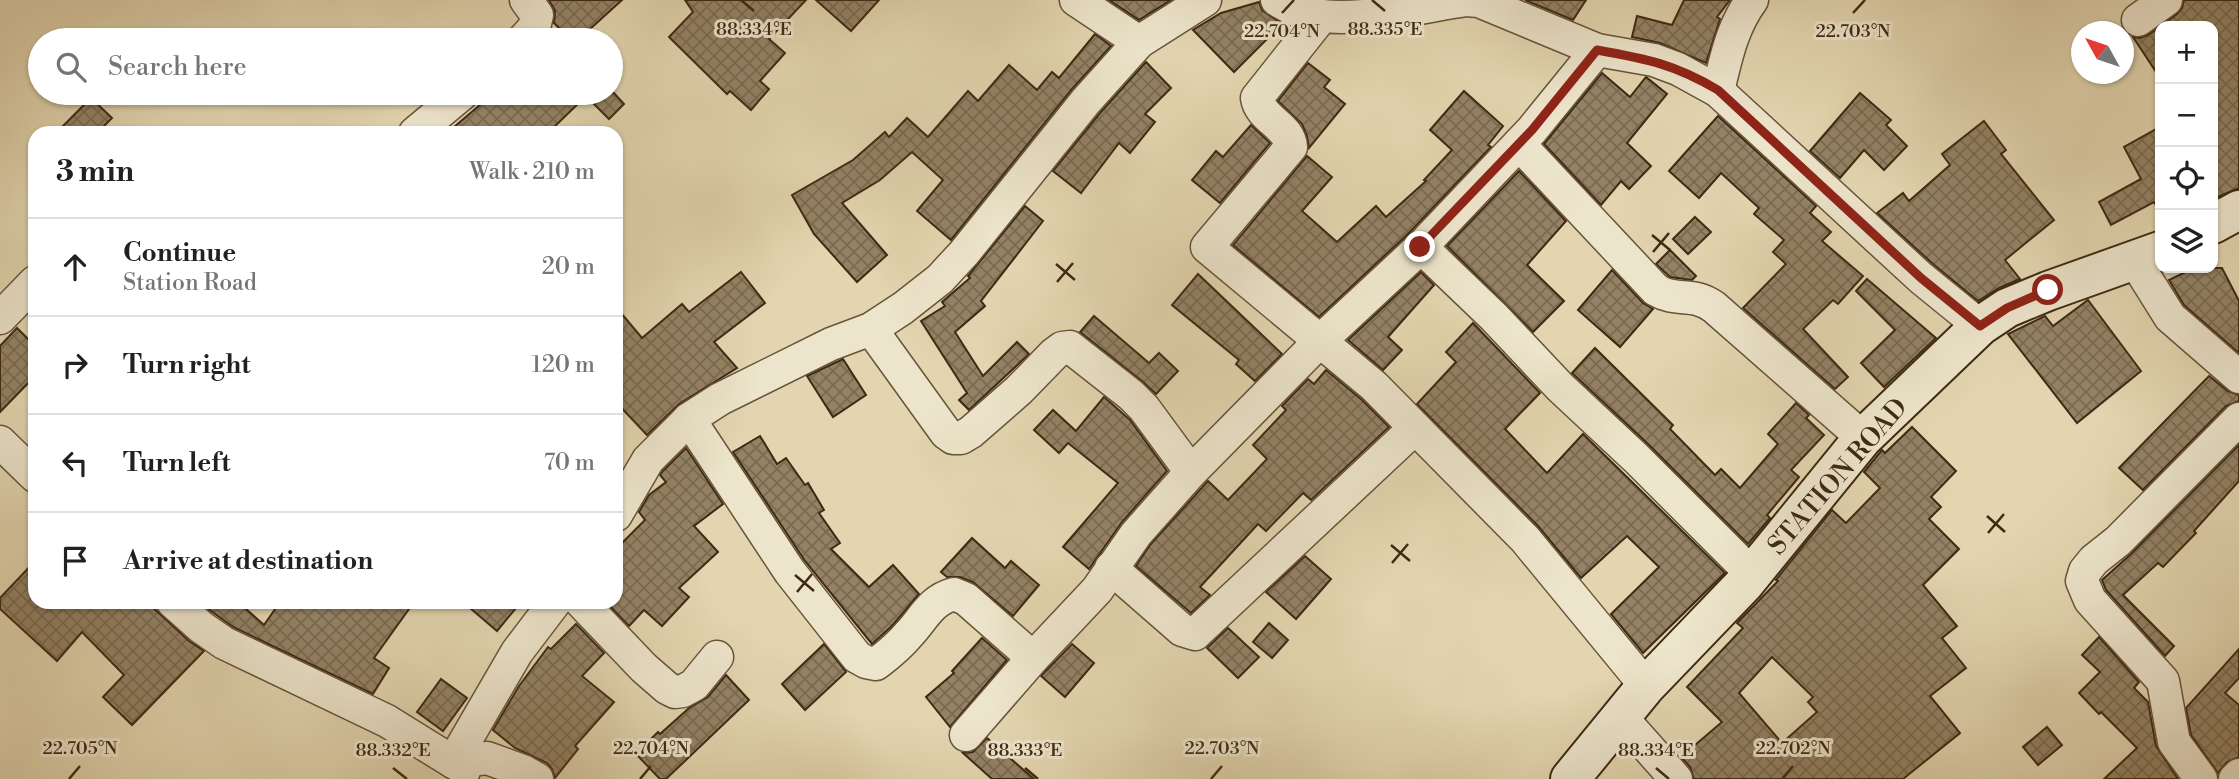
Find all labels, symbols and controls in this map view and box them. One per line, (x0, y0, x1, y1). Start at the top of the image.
text: 88.334°E (716, 18, 792, 41)
text: 88.335°E (1348, 18, 1422, 41)
text: 22.704°N (1244, 20, 1320, 43)
text: 22.703°N (1815, 20, 1891, 43)
north arrow (2071, 21, 2134, 84)
map controls (2155, 21, 2218, 273)
button: + (2155, 21, 2218, 84)
search box (28, 28, 623, 105)
icon: search (52, 48, 90, 86)
text: Search here (108, 51, 247, 83)
button: − (2155, 84, 2218, 147)
button: locate (2155, 147, 2218, 210)
text: 3 min (56, 153, 134, 191)
text: Walk · 210 m (469, 158, 595, 186)
button: layers (2155, 210, 2218, 273)
route end (1404, 231, 1435, 262)
text: Continue (123, 237, 236, 269)
icon: ahead (56, 248, 94, 286)
text: 20 m (542, 253, 595, 281)
text: Station Road (123, 269, 257, 297)
route start (2032, 274, 2063, 305)
icon: right (56, 346, 94, 384)
text: Turn right (123, 349, 251, 381)
text: 120 m (531, 351, 595, 379)
street label: STATION ROAD (1761, 392, 1914, 561)
icon: left (56, 444, 94, 482)
text: Turn left (123, 447, 231, 479)
text: 70 m (544, 449, 595, 477)
icon: arrive (56, 542, 94, 580)
text: Arrive at destination (123, 545, 373, 577)
text: 22.705°N (42, 737, 118, 760)
text: 22.704°N (613, 737, 689, 760)
text: 22.703°N (1184, 737, 1260, 760)
text: 22.702°N (1755, 737, 1831, 760)
text: 88.332°E (355, 739, 431, 762)
text: 88.333°E (988, 739, 1062, 762)
text: 88.334°E (1618, 739, 1694, 762)

